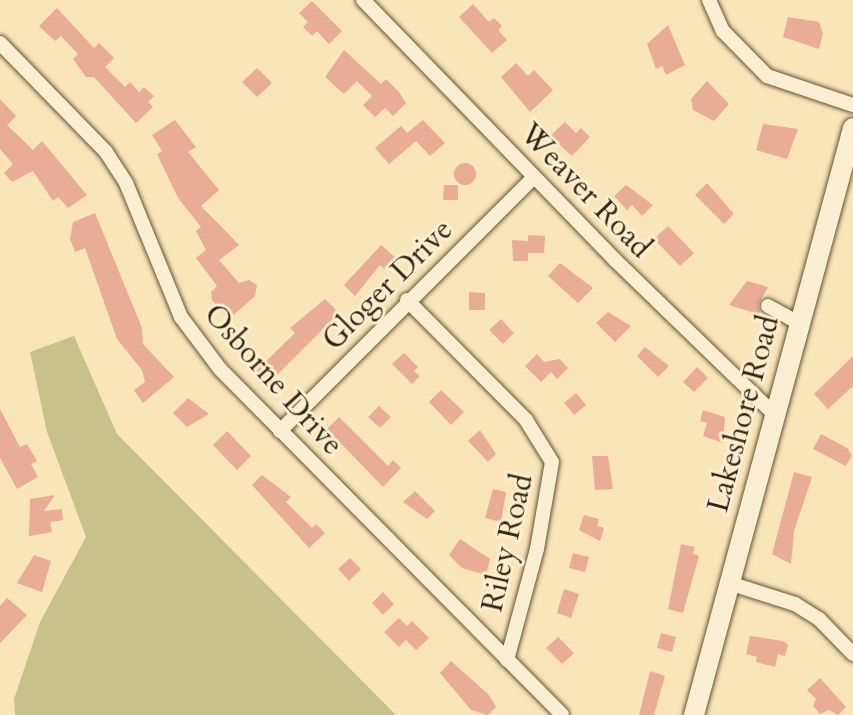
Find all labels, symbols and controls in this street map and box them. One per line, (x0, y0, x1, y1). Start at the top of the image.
street label: Weaver Road (512, 116, 658, 266)
street label: Gloger Drive (315, 212, 461, 358)
street label: Osborne Drive (196, 297, 350, 463)
street label: Lakeshore Road (700, 312, 788, 516)
street label: Riley Road (475, 471, 541, 615)

